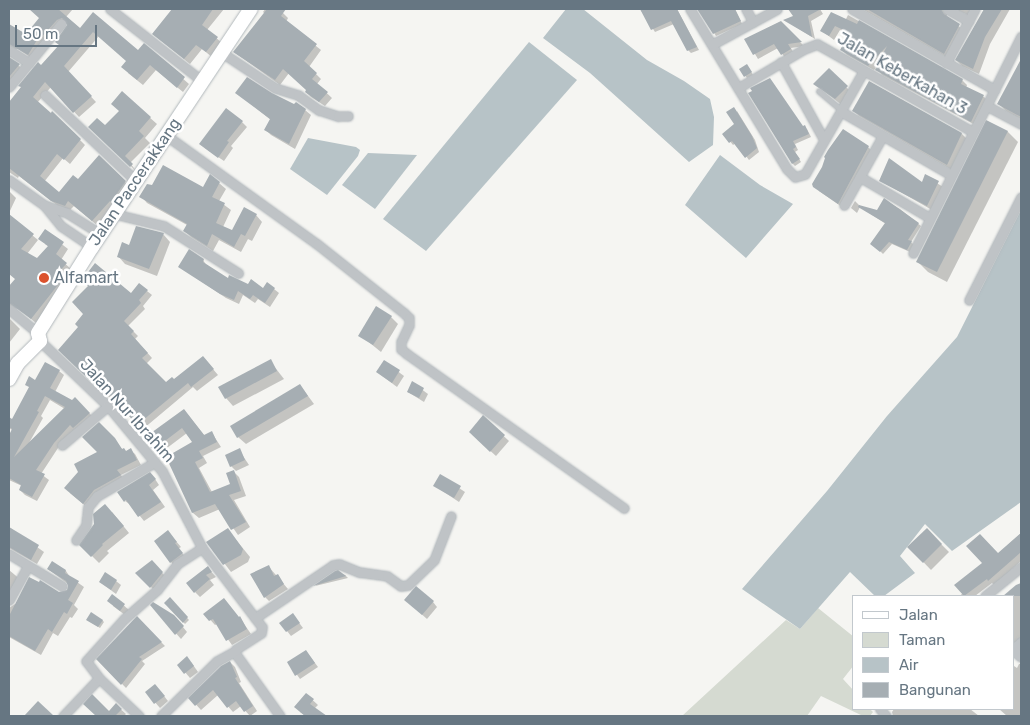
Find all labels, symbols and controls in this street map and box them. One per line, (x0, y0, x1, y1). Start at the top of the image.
scale bar (18, 15, 100, 47)
text: 50 m (23, 25, 58, 43)
street label: Jalan Keberkahan 3 (834, 29, 970, 119)
street label: Jalan Paccerakkang (85, 114, 185, 250)
place label: Alfamart (54, 268, 119, 288)
marker: Alfamart (38, 272, 50, 284)
street label: Jalan Nur Ibrahim (76, 355, 178, 467)
legend (852, 595, 1015, 710)
text: Jalan (899, 606, 938, 624)
text: Taman (899, 631, 945, 649)
text: Air (899, 656, 918, 674)
text: Bangunan (899, 681, 971, 699)

